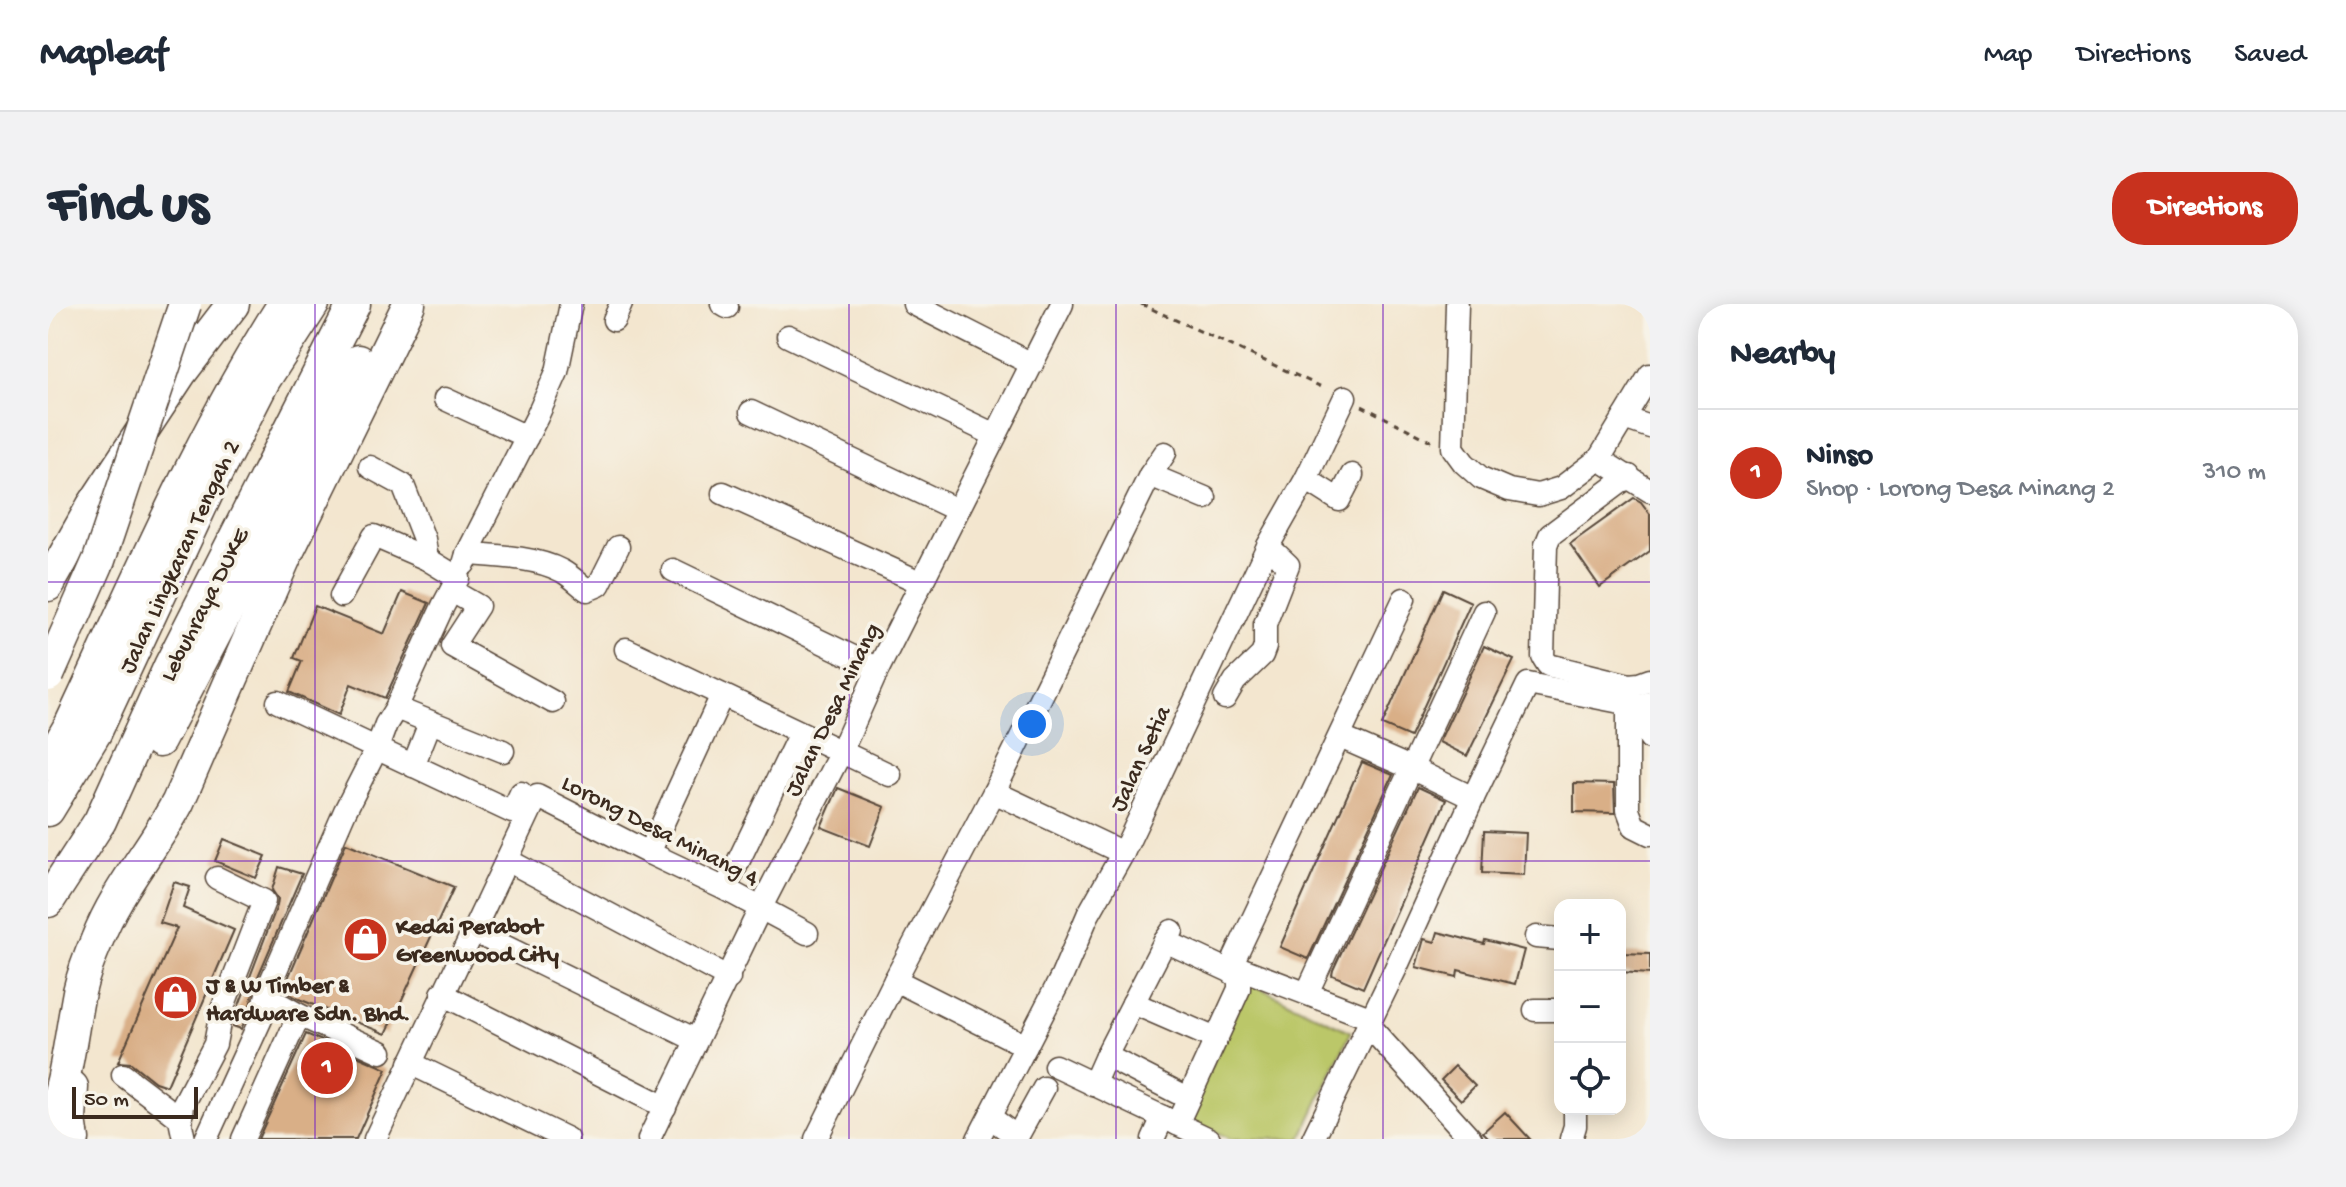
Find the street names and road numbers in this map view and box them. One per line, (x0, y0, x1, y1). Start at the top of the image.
street label: Jalan Lingkaran Tengah 2 (114, 436, 248, 679)
street label: Lebuhraya DUKE (155, 523, 258, 687)
street label: Jalan Desa Minang (780, 619, 889, 802)
street label: Jalan Setia (1105, 701, 1180, 817)
street label: Lorong Desa Minang 4 (556, 770, 763, 895)

